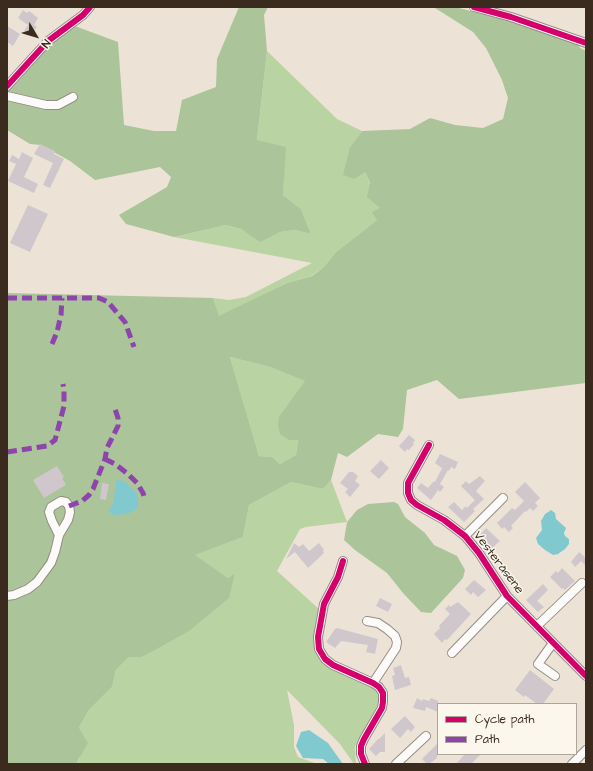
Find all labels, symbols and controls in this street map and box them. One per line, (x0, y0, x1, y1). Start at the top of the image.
north arrow (16, 16, 56, 56)
text: N (38, 36, 54, 51)
street label: Vesteråsene (469, 528, 527, 598)
legend (437, 703, 577, 755)
text: Cycle path (475, 711, 534, 728)
text: Path (475, 731, 500, 748)

